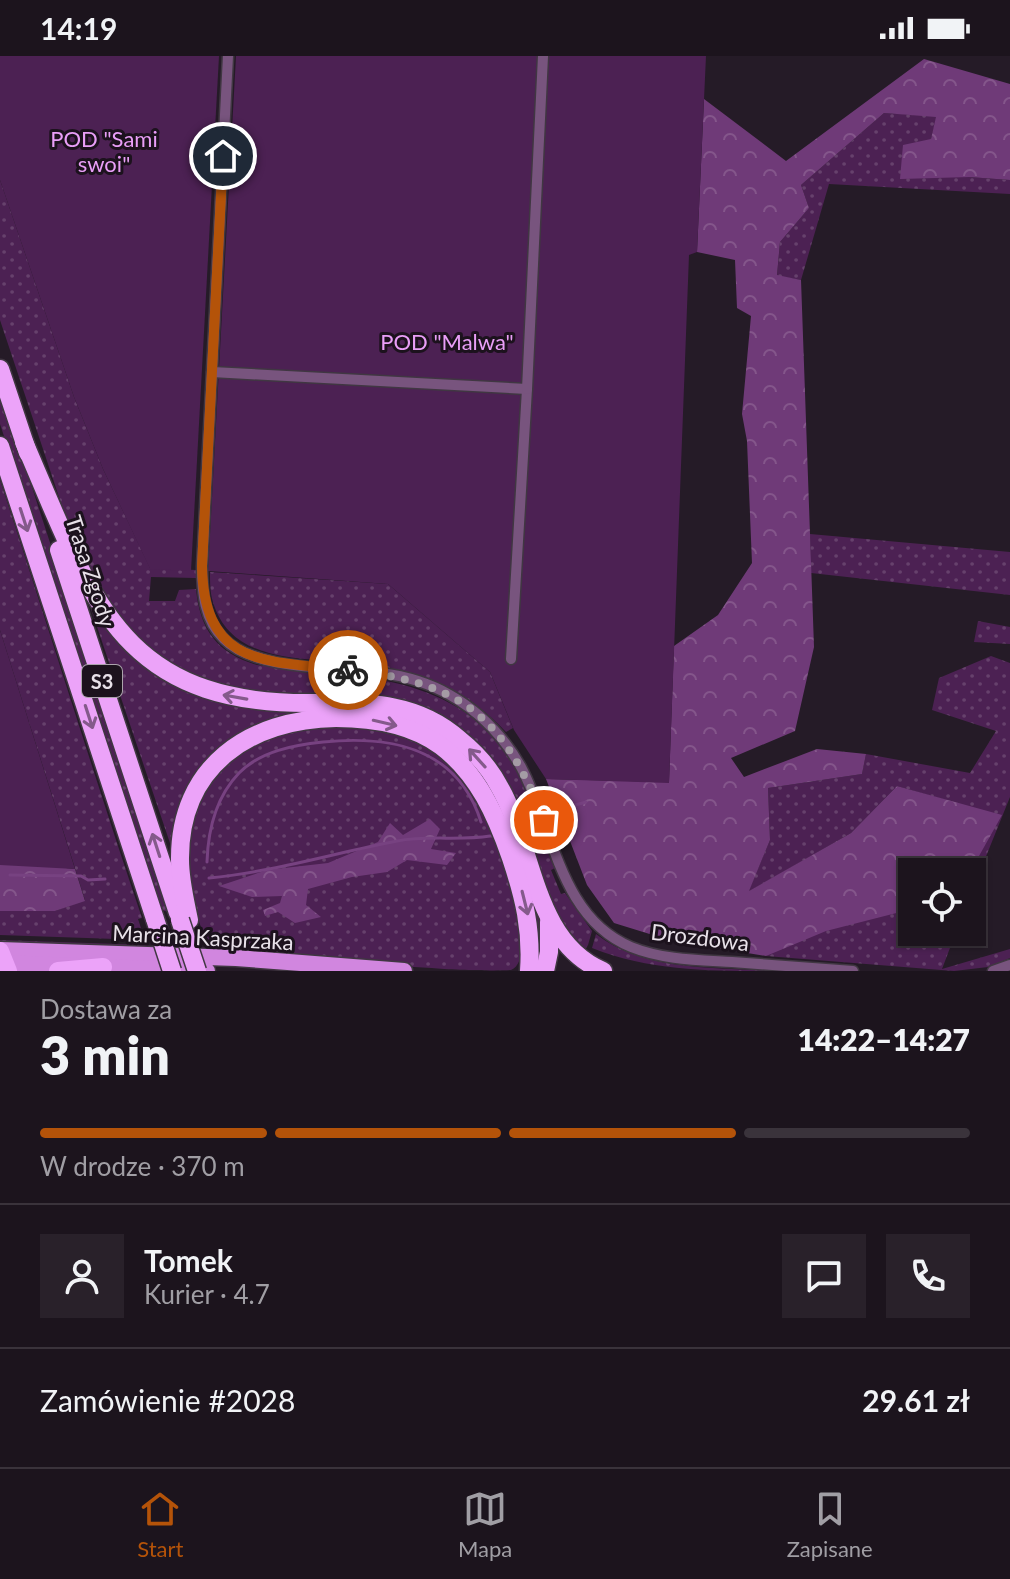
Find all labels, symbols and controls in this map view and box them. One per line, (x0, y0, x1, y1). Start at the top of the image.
text: 14:19 (40, 10, 117, 46)
pin (189, 122, 257, 190)
park label: POD "Sami swoi" (50, 125, 158, 177)
icon: home (201, 134, 245, 178)
park label: POD "Malwa" (380, 328, 514, 355)
one-way arrow (18, 507, 33, 532)
street label: Trasa Zgody (60, 512, 122, 631)
courier (308, 630, 388, 710)
icon: bike (326, 648, 370, 692)
road number: S3 (82, 665, 122, 697)
one-way arrow (223, 688, 248, 703)
one-way arrow (82, 704, 97, 729)
one-way arrow (371, 716, 397, 731)
one-way arrow (469, 748, 487, 768)
pin (510, 786, 578, 854)
icon: bag (522, 798, 566, 842)
one-way arrow (148, 833, 163, 859)
map controls (898, 858, 986, 946)
button: locate (898, 858, 986, 946)
one-way arrow (518, 890, 533, 916)
street label: Drozdowa (649, 918, 751, 956)
street label: Marcina Kasprzaka (112, 919, 294, 955)
text: Dostawa za (40, 993, 172, 1025)
text: 14:22–14:27 (797, 1021, 970, 1057)
text: 3 min (40, 1024, 170, 1086)
text: W drodze · 370 m (40, 1150, 245, 1182)
button: person (40, 1234, 124, 1318)
button: chat (782, 1234, 866, 1318)
button: phone (886, 1234, 970, 1318)
text: Tomek (144, 1242, 233, 1278)
text: Kurier · 4.7 (144, 1278, 270, 1310)
text: Zamówienie #2028 (40, 1382, 295, 1418)
text: 29.61 zł (862, 1382, 970, 1418)
tab: Start (137, 1487, 183, 1562)
tab: Mapa (458, 1487, 512, 1562)
tab: Zapisane (787, 1487, 873, 1562)

